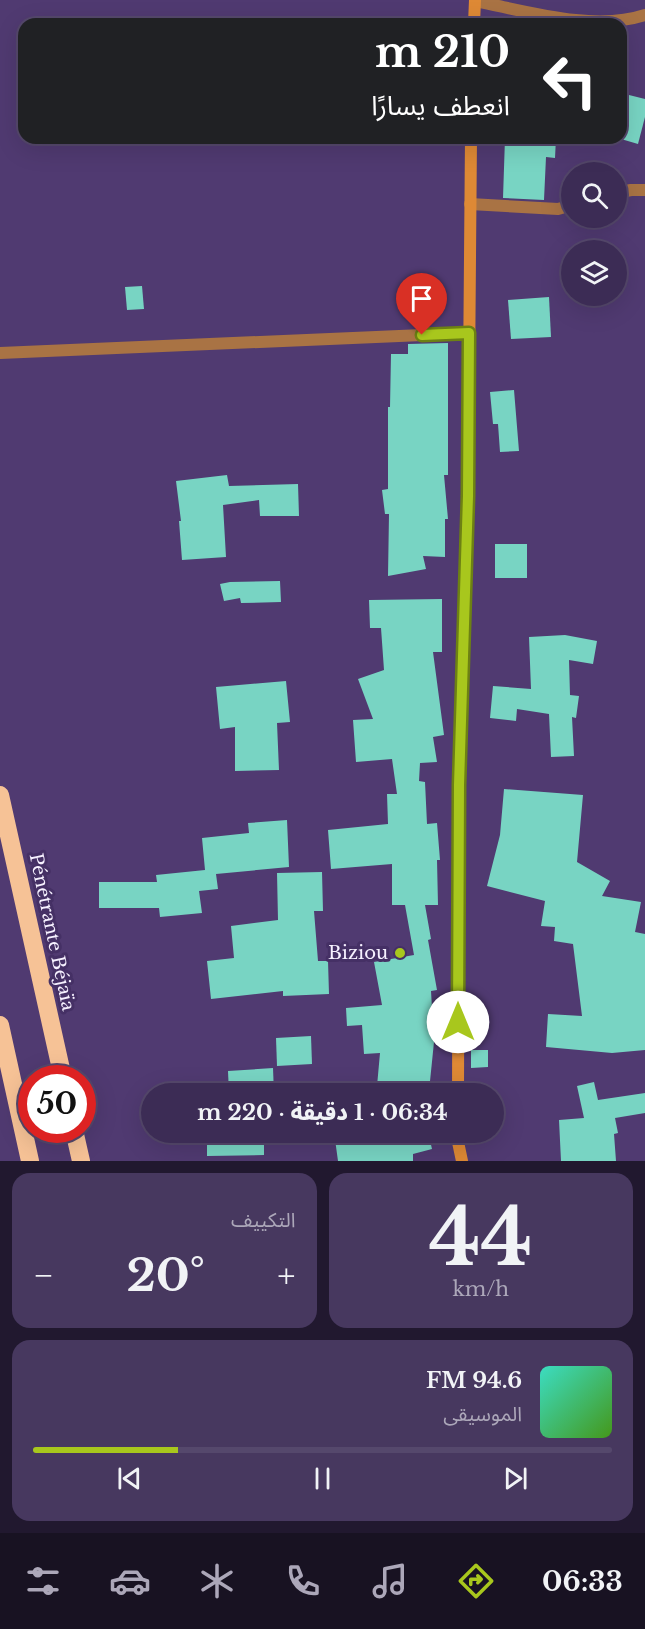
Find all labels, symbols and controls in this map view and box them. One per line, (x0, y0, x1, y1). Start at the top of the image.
text: 210 m (375, 26, 510, 78)
icon: left (531, 42, 609, 120)
text: انعطف يسارًا (371, 89, 510, 122)
map controls (561, 162, 627, 306)
button: search (561, 162, 627, 228)
button: layers (561, 240, 627, 306)
pin (396, 273, 447, 335)
icon: arrive (405, 282, 438, 315)
street label: Pénétrante Béjaïa (25, 851, 79, 1013)
place label: Biziou (328, 942, 388, 964)
marker: Biziou (393, 946, 407, 960)
position arrow (426, 990, 490, 1054)
speed limit sign: 50 (18, 1065, 96, 1143)
text: 06:34 · 1 دقيقة · 220 m (197, 1099, 448, 1126)
text: 44 (429, 1189, 533, 1286)
text: التكييف (231, 1208, 296, 1232)
text: 20° (126, 1247, 205, 1303)
text: − (33, 1255, 54, 1296)
text: + (277, 1255, 296, 1296)
text: km/h (452, 1277, 509, 1301)
text: 94.6 FM (426, 1367, 522, 1394)
text: الموسيقى (443, 1402, 522, 1426)
icon: previous (113, 1462, 146, 1495)
icon: pause (306, 1462, 339, 1495)
icon: next (499, 1462, 532, 1495)
icon: filters (22, 1560, 64, 1602)
icon: car (109, 1560, 151, 1602)
icon: climate (196, 1560, 238, 1602)
icon: phone (282, 1560, 324, 1602)
icon: music (369, 1560, 411, 1602)
icon: directions (455, 1560, 497, 1602)
text: 06:33 (542, 1565, 623, 1598)

